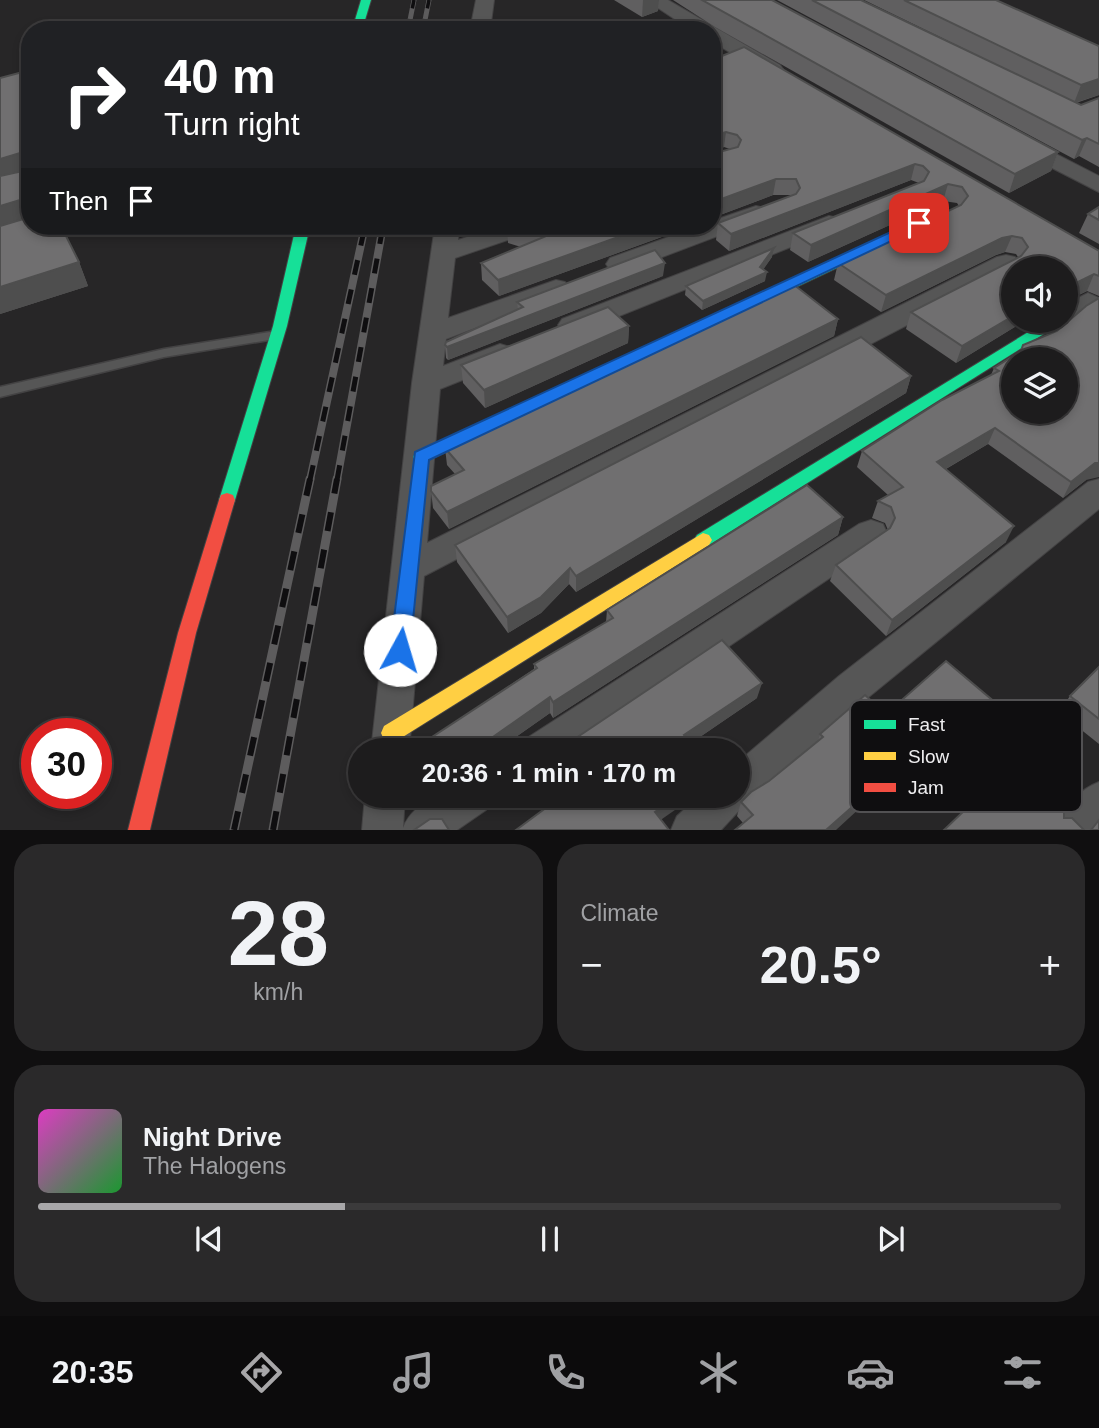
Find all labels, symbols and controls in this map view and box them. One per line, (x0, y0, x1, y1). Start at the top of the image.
icon: right (49, 49, 140, 140)
text: 40 m (164, 49, 276, 103)
text: Turn right (164, 106, 300, 142)
icon: arrive (122, 182, 160, 220)
text: Then (49, 186, 108, 216)
pin (889, 193, 949, 253)
icon: arrive (900, 204, 938, 242)
map controls (1001, 256, 1078, 424)
button: sound (1001, 256, 1078, 333)
button: layers (1001, 347, 1078, 424)
position arrow (363, 613, 437, 687)
legend (850, 700, 1082, 812)
text: Fast (908, 714, 946, 735)
speed limit sign: 30 (21, 718, 112, 809)
text: Slow (908, 746, 949, 767)
text: 20:36 · 1 min · 170 m (422, 758, 676, 788)
text: Jam (908, 777, 944, 798)
text: 28 (228, 883, 329, 984)
text: Climate (581, 900, 658, 926)
text: 20.5° (760, 936, 882, 994)
text: − (581, 944, 603, 986)
text: + (1039, 944, 1061, 986)
text: km/h (253, 979, 303, 1005)
text: Night Drive (143, 1122, 282, 1152)
text: The Halogens (143, 1153, 286, 1179)
icon: previous (190, 1220, 228, 1258)
icon: pause (531, 1220, 569, 1258)
icon: next (872, 1220, 910, 1258)
icon: directions (237, 1348, 286, 1397)
icon: music (389, 1348, 438, 1397)
icon: phone (541, 1348, 590, 1397)
icon: climate (694, 1348, 743, 1397)
icon: car (846, 1348, 895, 1397)
icon: filters (998, 1348, 1047, 1397)
text: 20:35 (52, 1354, 133, 1390)

